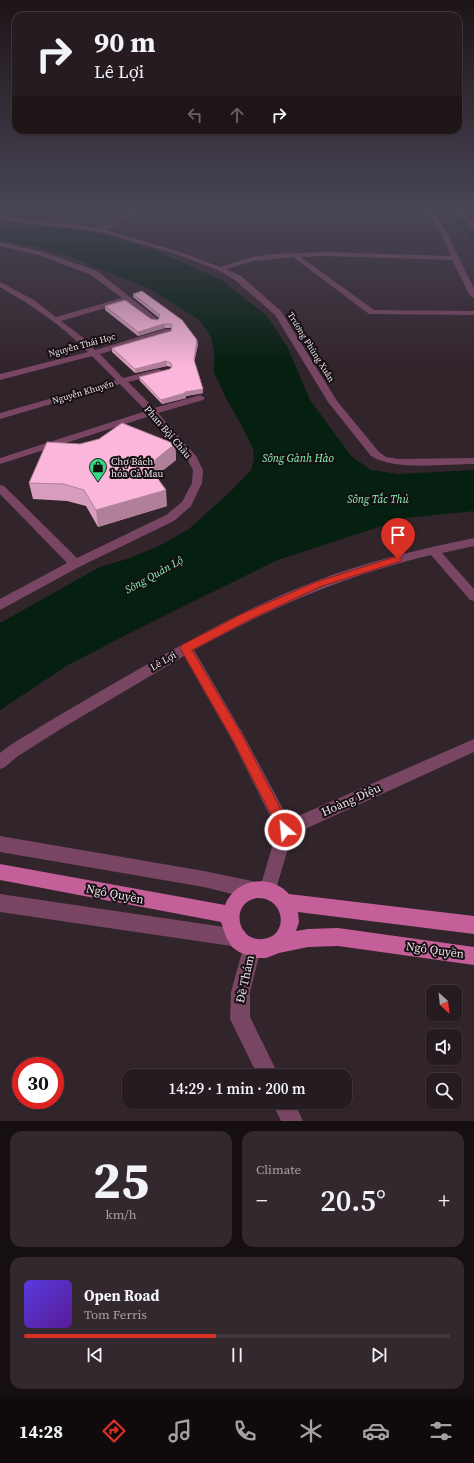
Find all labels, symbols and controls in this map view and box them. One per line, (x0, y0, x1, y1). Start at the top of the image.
text: 90 m (94, 23, 156, 61)
icon: right (28, 28, 80, 80)
text: Lê Lợi (94, 59, 144, 84)
icon: left (184, 104, 206, 126)
icon: ahead (226, 104, 248, 126)
icon: right (268, 104, 290, 126)
street label: Trương Phùng Xuân (285, 310, 338, 385)
street label: Nguyễn Thái Học (47, 330, 117, 360)
street label: Nguyễn Khuyến (51, 377, 116, 407)
street label: Phan Bội Châu (142, 403, 195, 461)
water label: Sông Gành Hào (262, 451, 334, 466)
place label: Chợ Bách hóa Cà Mau (111, 455, 164, 480)
shop icon: Chợ Bách hóa Cà Mau (88, 457, 108, 482)
water label: Sông Tắc Thủ (347, 492, 410, 507)
pin (381, 518, 415, 559)
icon: arrive (387, 524, 409, 546)
water label: Sông Quản Lộ (122, 553, 186, 597)
street label: Lê Lợi (148, 648, 178, 674)
street label: Hoàng Diệu (319, 780, 383, 820)
position arrow (264, 809, 306, 851)
street label: Ngô Quyền (85, 881, 145, 907)
street label: Ngô Quyền (405, 938, 465, 962)
street label: Đề Thám (232, 953, 258, 1004)
north arrow (426, 985, 462, 1021)
map controls (426, 985, 462, 1109)
button: sound (426, 1029, 462, 1065)
speed limit sign: 30 (12, 1057, 64, 1109)
button: search (426, 1073, 462, 1109)
text: 14:29 · 1 min · 200 m (169, 1078, 305, 1099)
text: 25 (93, 1144, 149, 1215)
text: Climate (256, 1161, 301, 1178)
text: 20.5° (320, 1180, 386, 1221)
text: − (256, 1185, 268, 1215)
text: + (438, 1185, 450, 1215)
text: km/h (106, 1206, 136, 1223)
text: Open Road (84, 1285, 159, 1306)
text: Tom Ferris (84, 1306, 147, 1323)
icon: previous (84, 1344, 106, 1366)
icon: pause (226, 1344, 248, 1366)
icon: next (368, 1344, 390, 1366)
icon: directions (100, 1417, 128, 1445)
icon: music (166, 1417, 194, 1445)
icon: phone (231, 1417, 259, 1445)
icon: climate (297, 1417, 325, 1445)
icon: car (362, 1417, 390, 1445)
icon: filters (427, 1417, 455, 1445)
text: 14:28 (19, 1419, 63, 1444)

